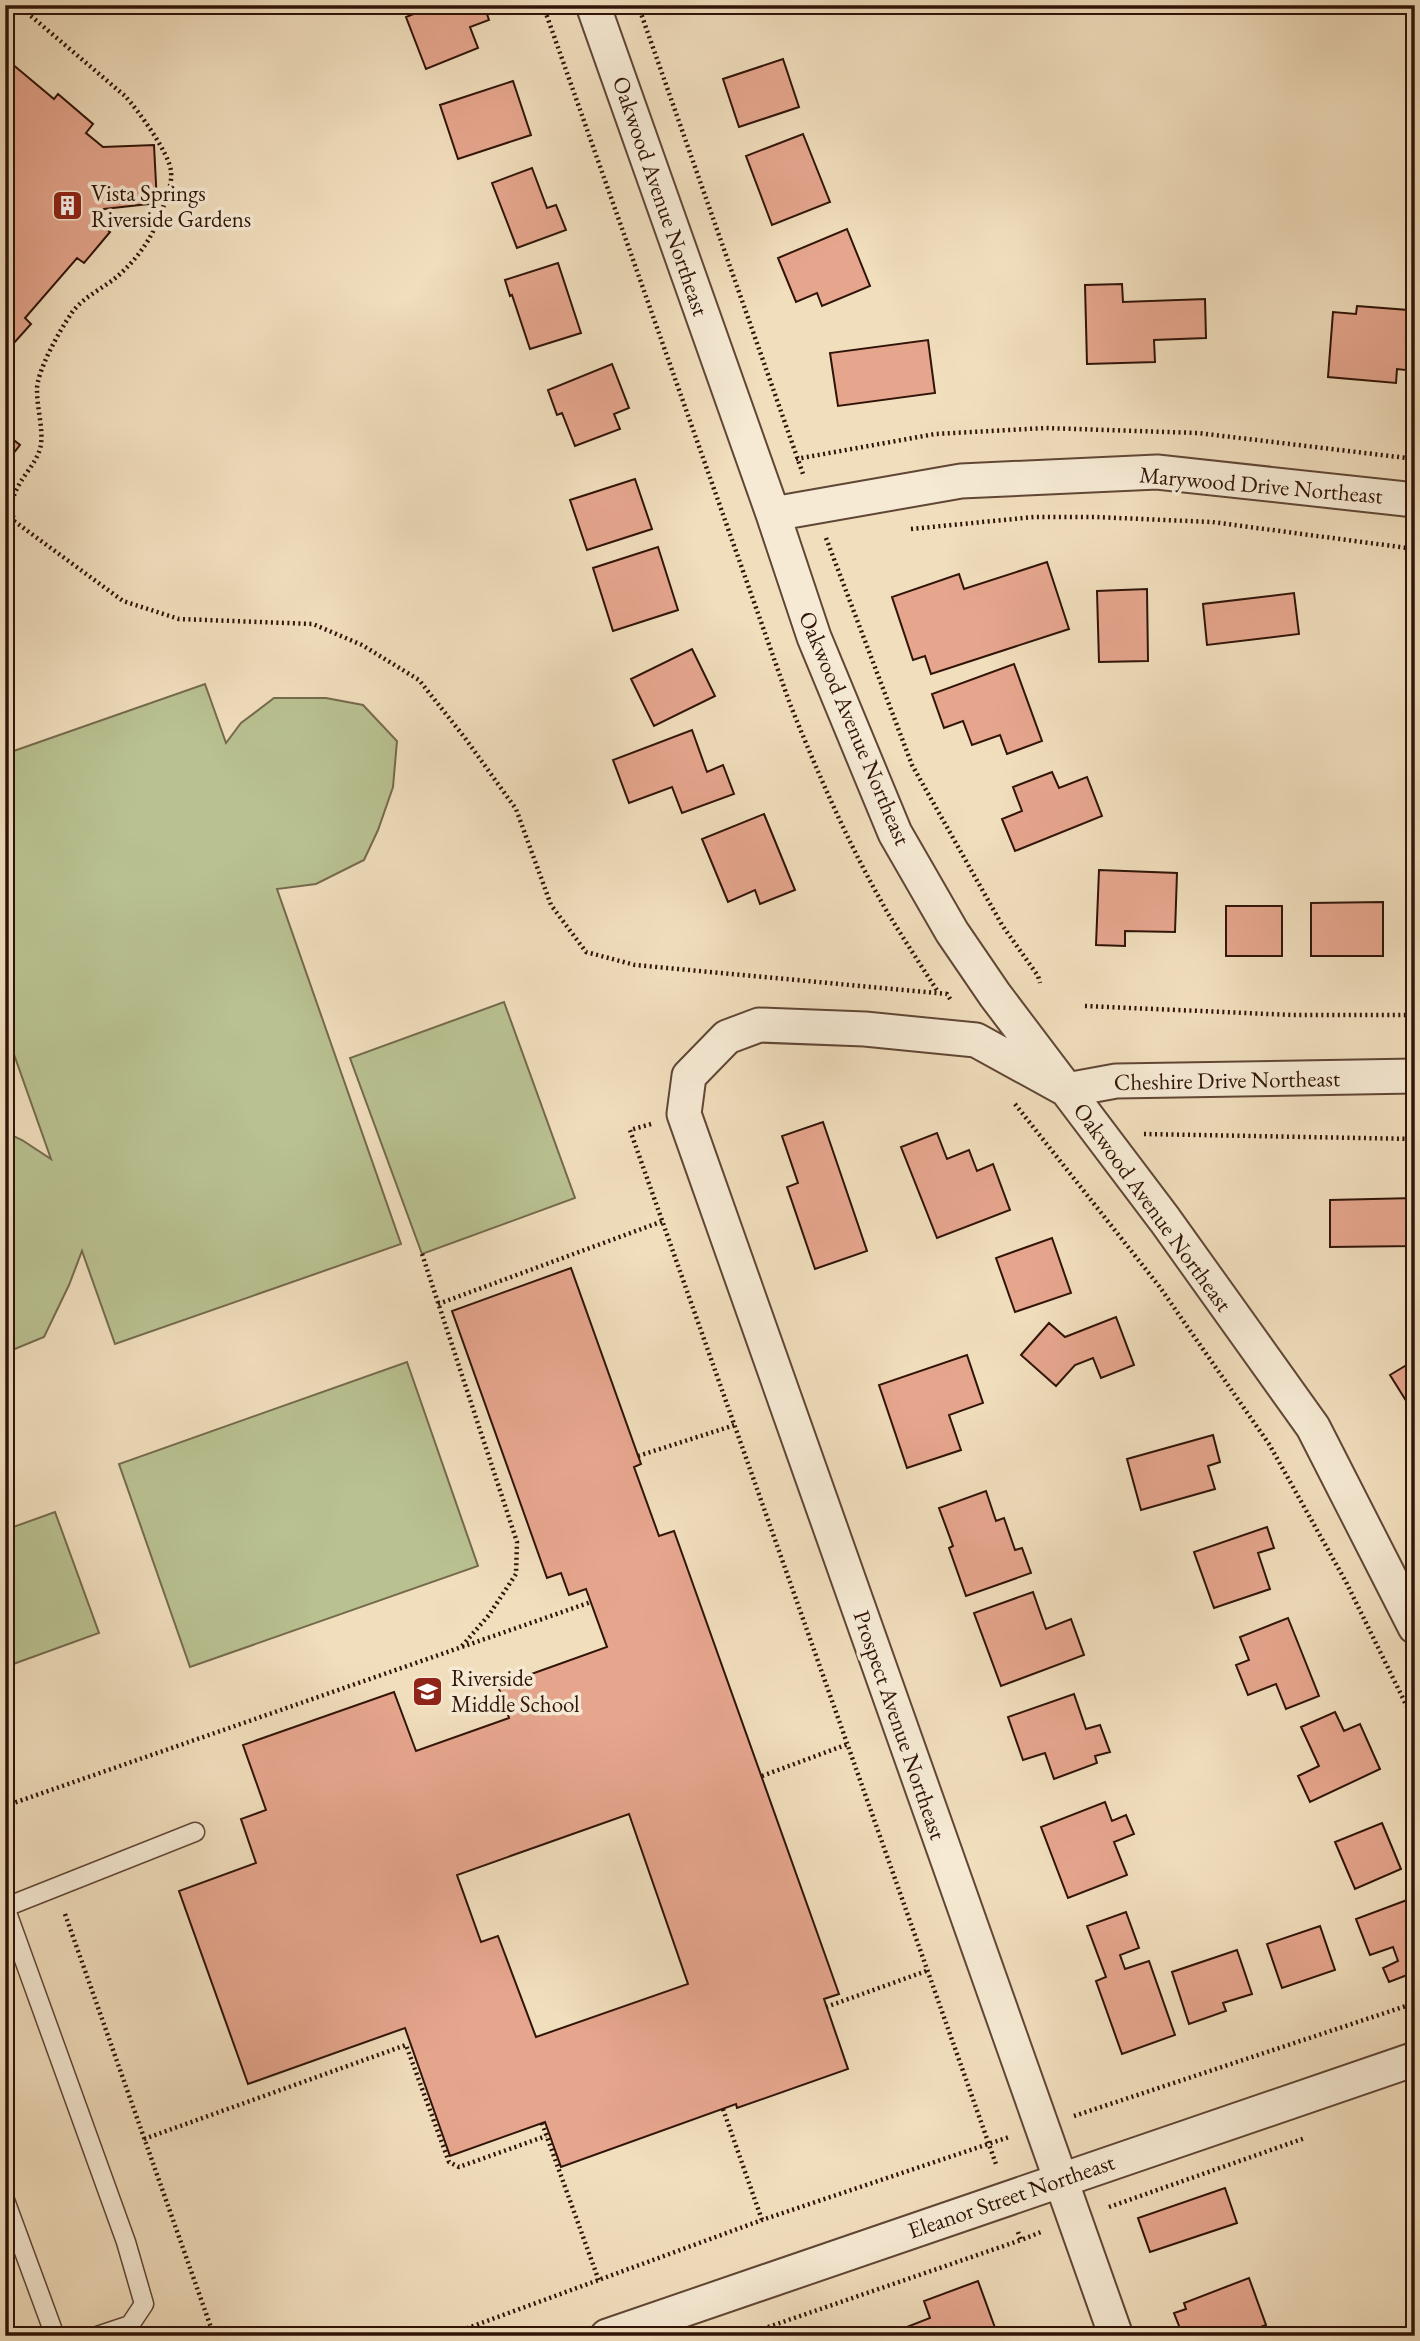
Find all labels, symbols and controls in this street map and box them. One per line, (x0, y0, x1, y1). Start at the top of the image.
street label: Oakwood Avenue Northeast (606, 72, 716, 320)
place label: Vista Springs Riverside Gardens (91, 178, 251, 234)
building icon: Vista Springs Riverside Gardens (51, 189, 85, 223)
street label: Marywood Drive Northeast (1138, 459, 1385, 511)
street label: Oakwood Avenue Northeast (792, 606, 918, 850)
street label: Cheshire Drive Northeast (1114, 1063, 1341, 1097)
street label: Oakwood Avenue Northeast (1067, 1096, 1239, 1318)
street label: Prospect Avenue Northeast (847, 1606, 954, 1844)
place label: Riverside Middle School (451, 1663, 580, 1719)
school or university icon: Riverside Middle School (411, 1674, 445, 1708)
street label: Eleanor Street Northeast (904, 2146, 1119, 2245)

